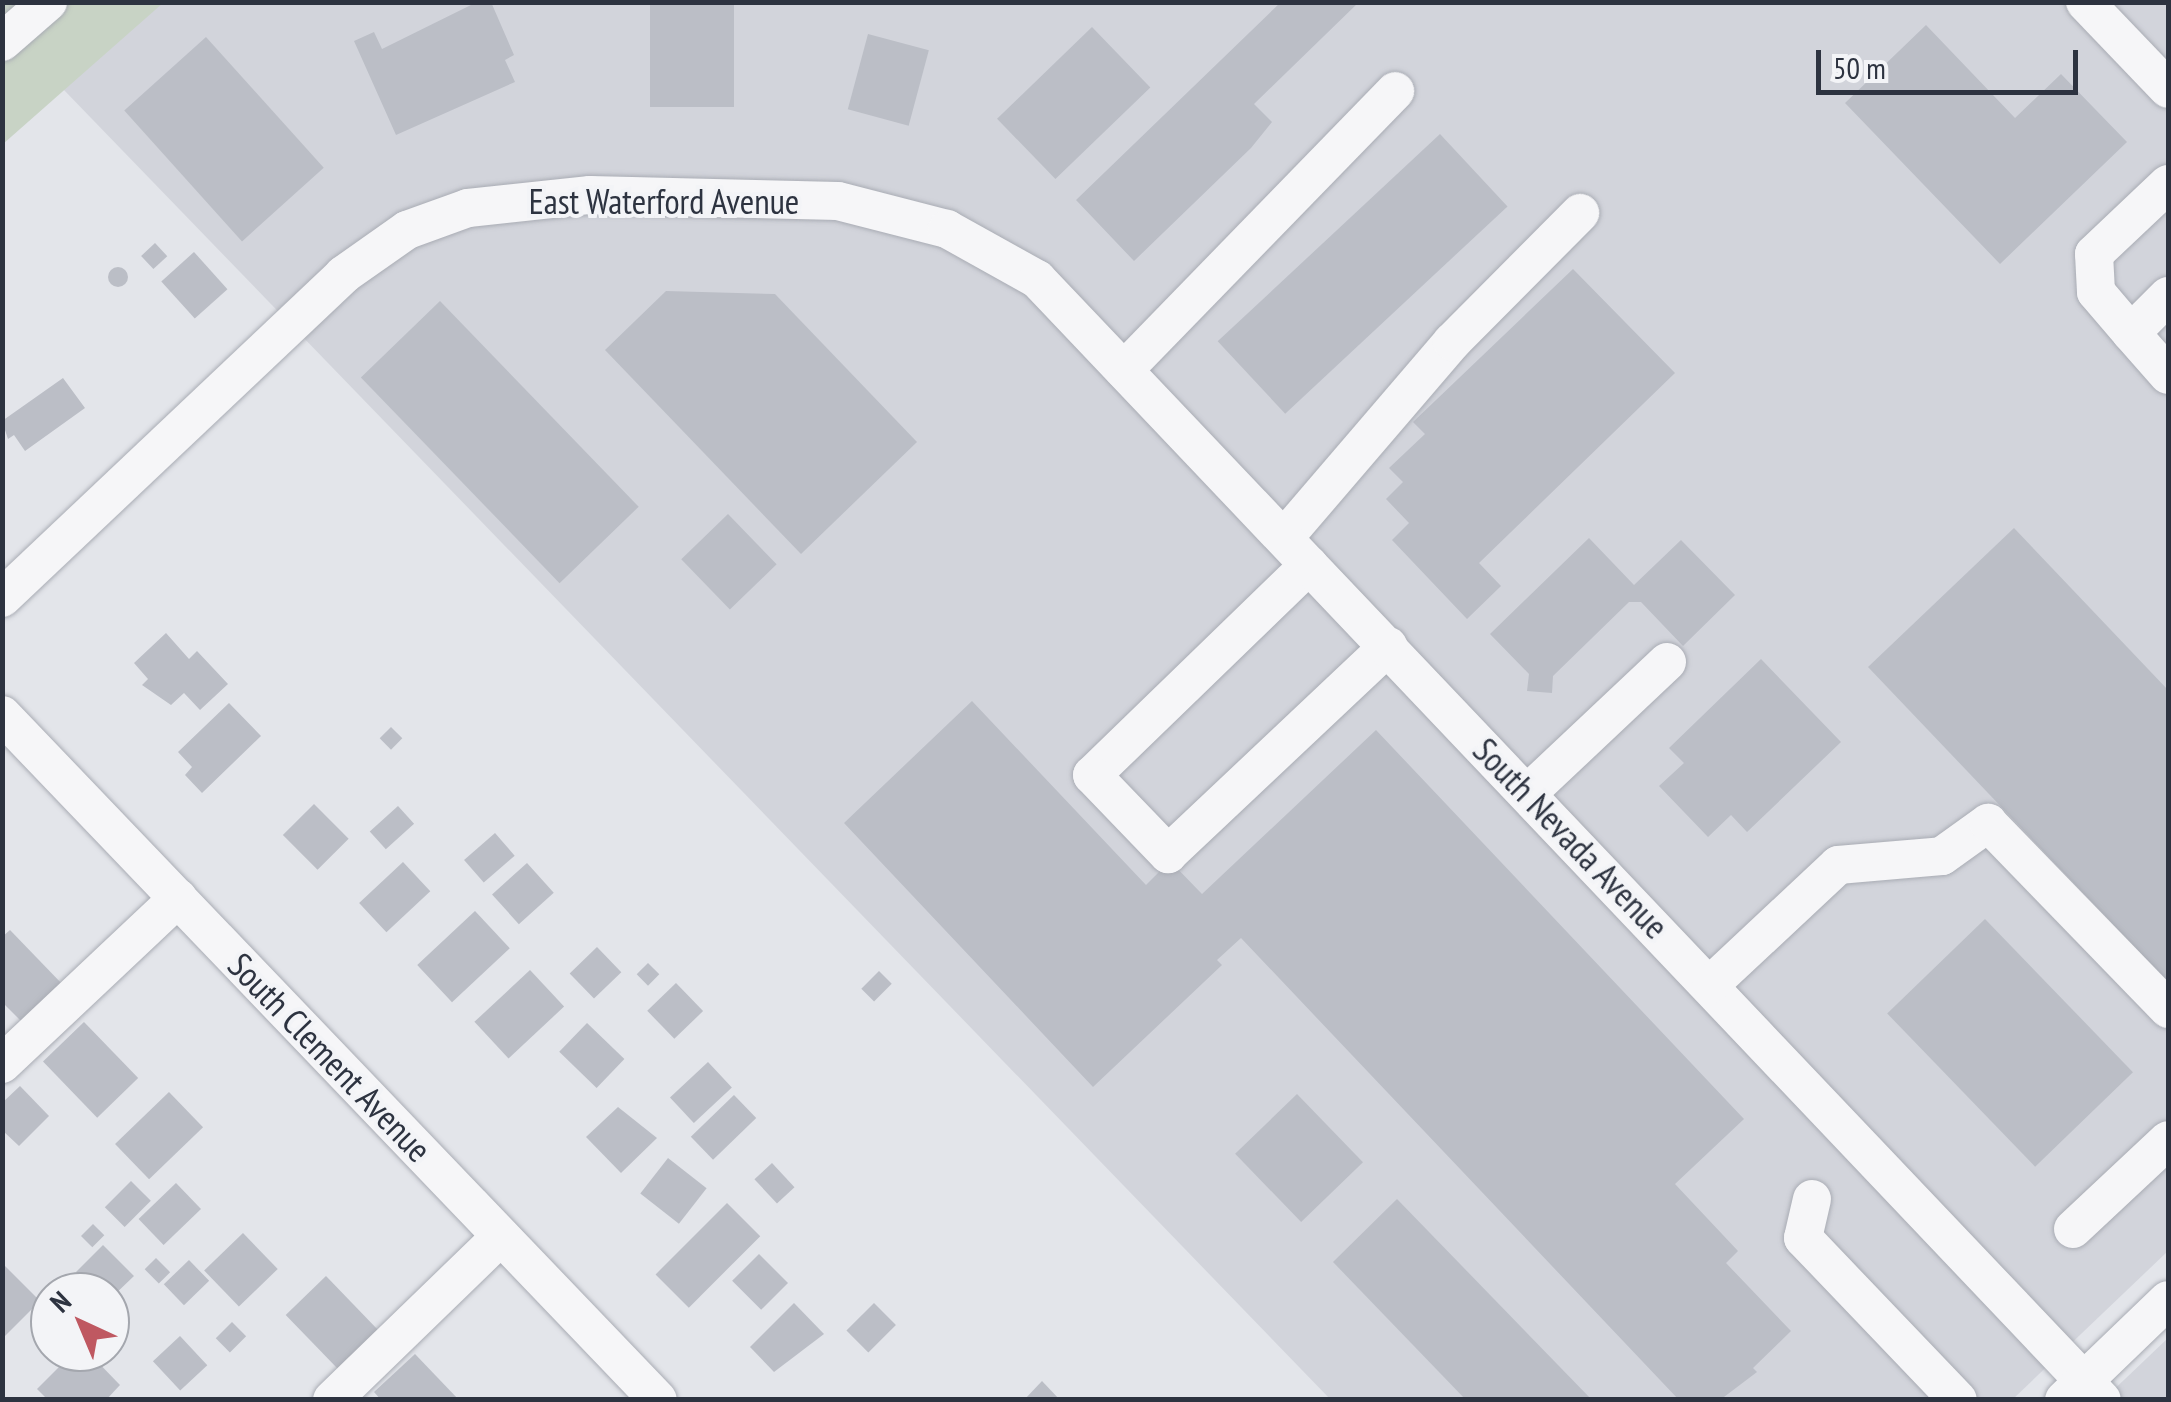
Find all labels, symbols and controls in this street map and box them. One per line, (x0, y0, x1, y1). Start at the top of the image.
scale bar (1821, 30, 2084, 92)
text: 50 m (1833, 48, 1886, 87)
street label: East Waterford Avenue (528, 180, 800, 222)
street label: South Nevada Avenue (1465, 729, 1677, 947)
street label: South Clement Avenue (220, 944, 440, 1170)
north arrow (30, 1272, 130, 1372)
text: N (42, 1283, 78, 1320)

